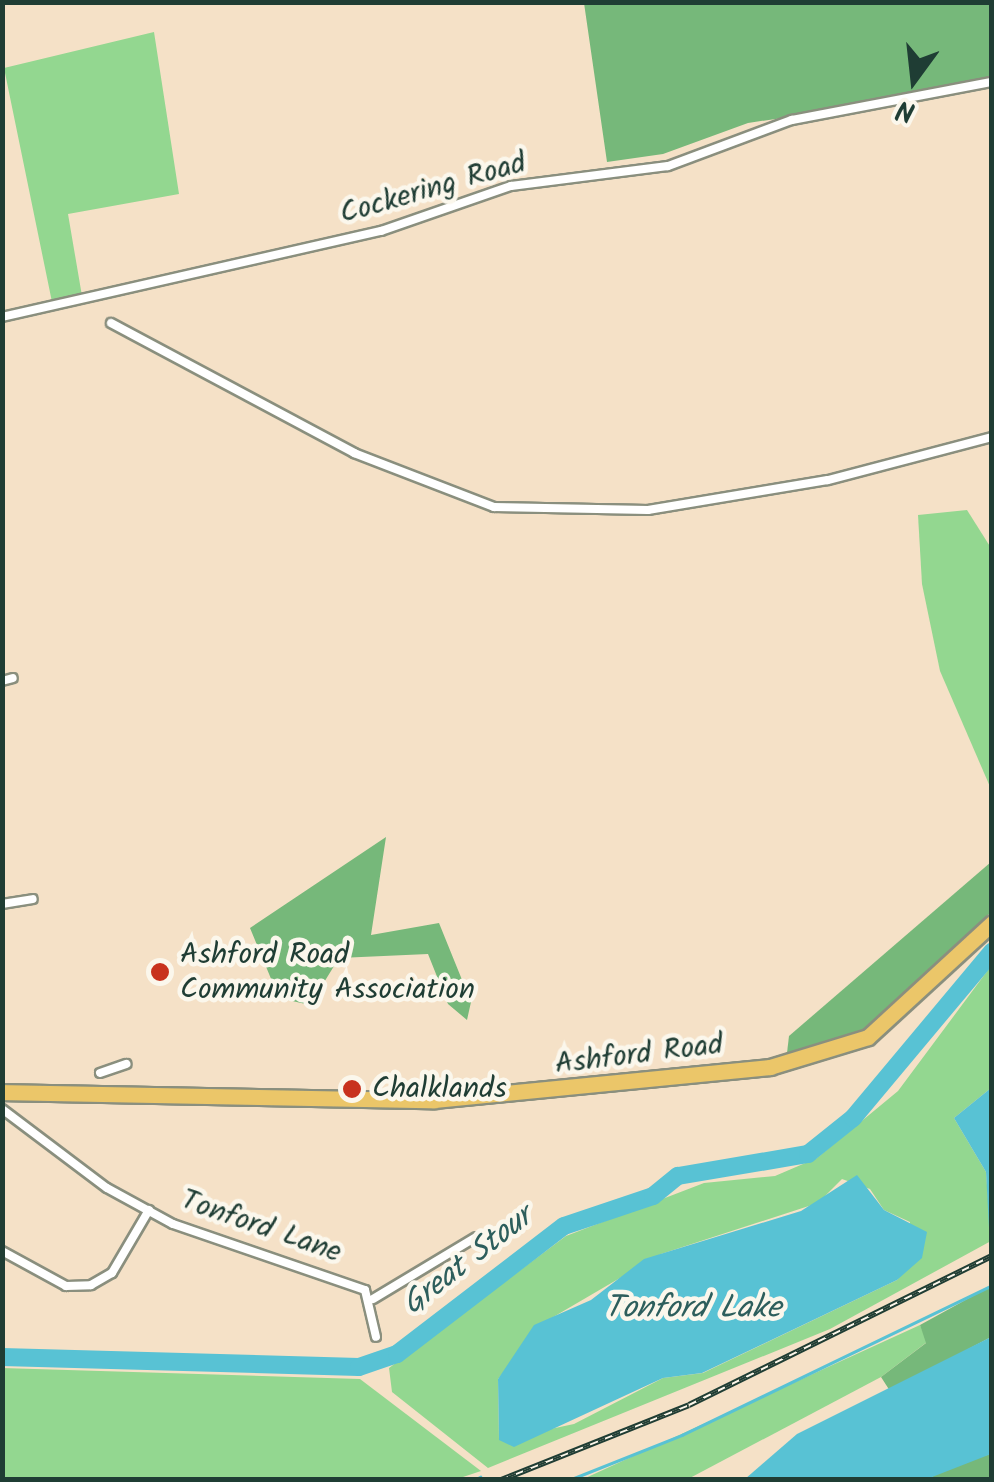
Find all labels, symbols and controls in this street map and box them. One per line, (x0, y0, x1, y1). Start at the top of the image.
north arrow (864, 30, 964, 130)
text: N (892, 85, 920, 133)
street label: Cockering Road (336, 145, 530, 233)
place label: Ashford Road Community Association (180, 937, 475, 1008)
marker: Ashford Road Community Association (149, 961, 171, 983)
street label: Ashford Road (553, 1027, 725, 1083)
place label: Chalklands (372, 1071, 507, 1107)
marker: Chalklands (341, 1078, 363, 1100)
street label: Tonford Lane (176, 1183, 346, 1271)
water label: Great Stour (395, 1199, 541, 1325)
water label: Tonford Lake (605, 1290, 781, 1328)

